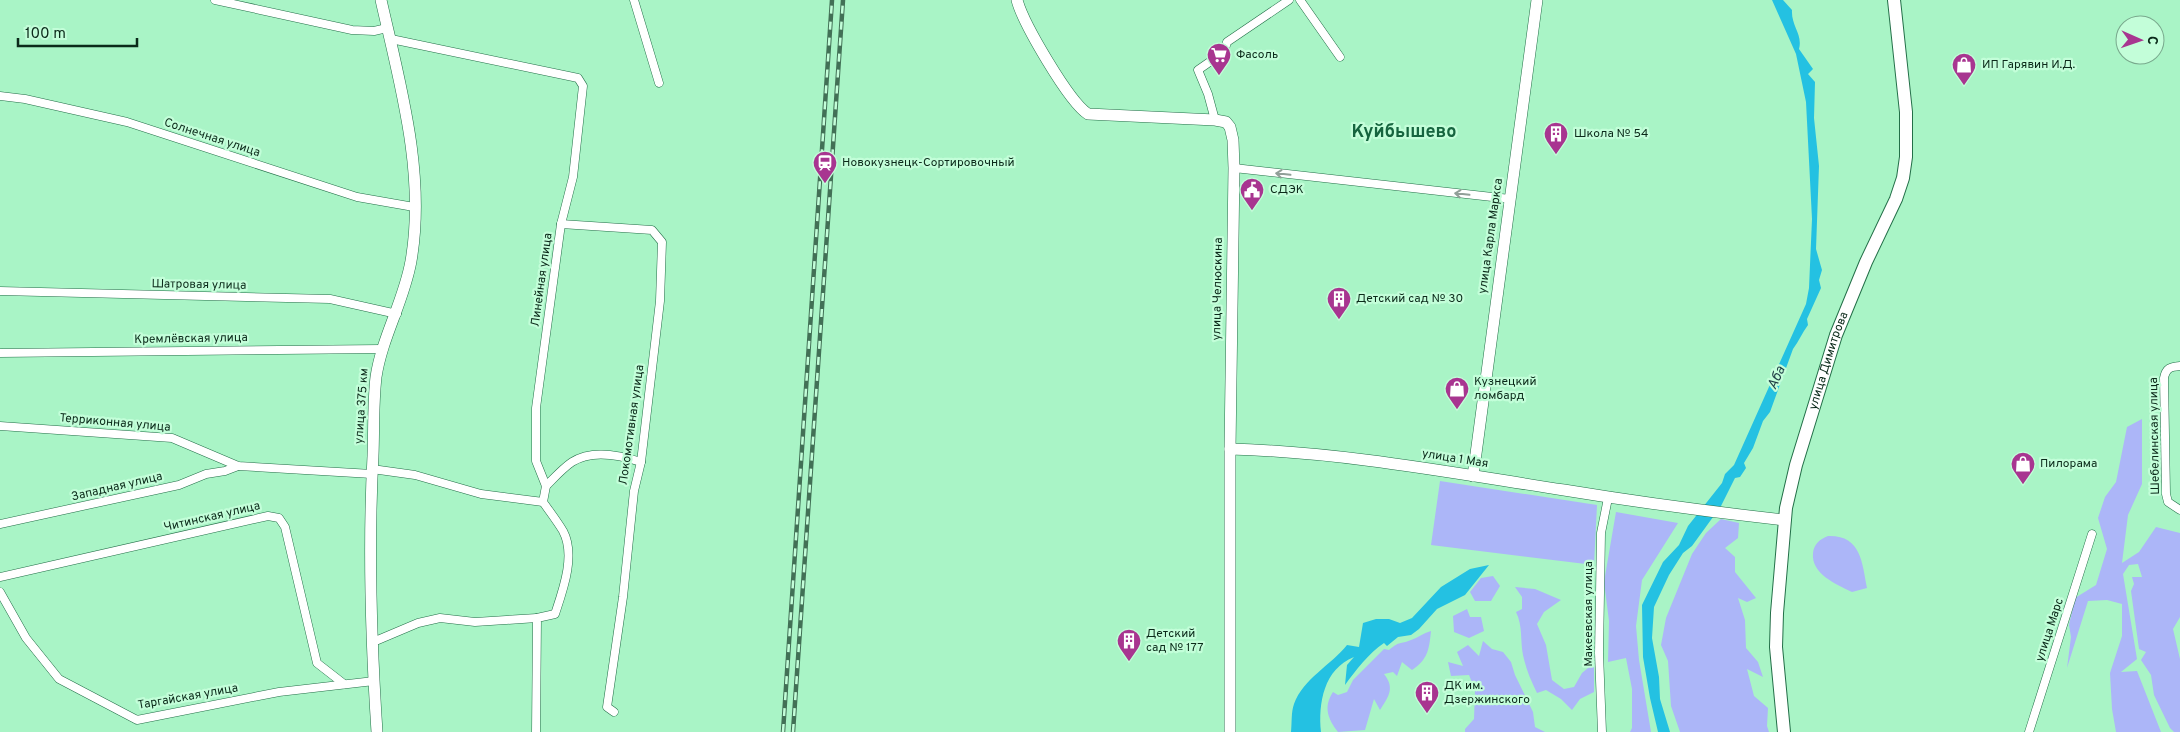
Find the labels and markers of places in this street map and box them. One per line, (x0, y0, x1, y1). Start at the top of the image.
supermarket icon: Фасоль (1206, 42, 1232, 76)
place label: Фасоль (1236, 47, 1278, 63)
shop icon: ИП Гарявин И.Д. (1951, 52, 1977, 86)
place label: ИП Гарявин И.Д. (1982, 57, 2076, 73)
building icon: Школа № 54 (1543, 121, 1569, 155)
place label: Школа № 54 (1574, 126, 1649, 142)
station icon: Новокузнецк-Сортировочный (812, 150, 838, 184)
place label: Новокузнецк-Сортировочный (842, 155, 1015, 171)
public building icon: СДЭК (1239, 177, 1265, 211)
place label: СДЭК (1270, 182, 1304, 198)
building icon: Детский сад № 30 (1326, 286, 1352, 320)
place label: Детский сад № 30 (1356, 291, 1463, 307)
place label: Кузнецкий ломбард (1474, 374, 1536, 404)
shop icon: Кузнецкий ломбард (1444, 376, 1470, 410)
shop icon: Пилорама (2010, 451, 2036, 485)
place label: Пилорама (2040, 456, 2097, 472)
place label: Детский сад № 177 (1146, 626, 1203, 656)
building icon: Детский сад № 177 (1116, 628, 1142, 662)
place label: ДК им. Дзержинского (1444, 678, 1530, 708)
building icon: ДК им. Дзержинского (1414, 680, 1440, 714)

